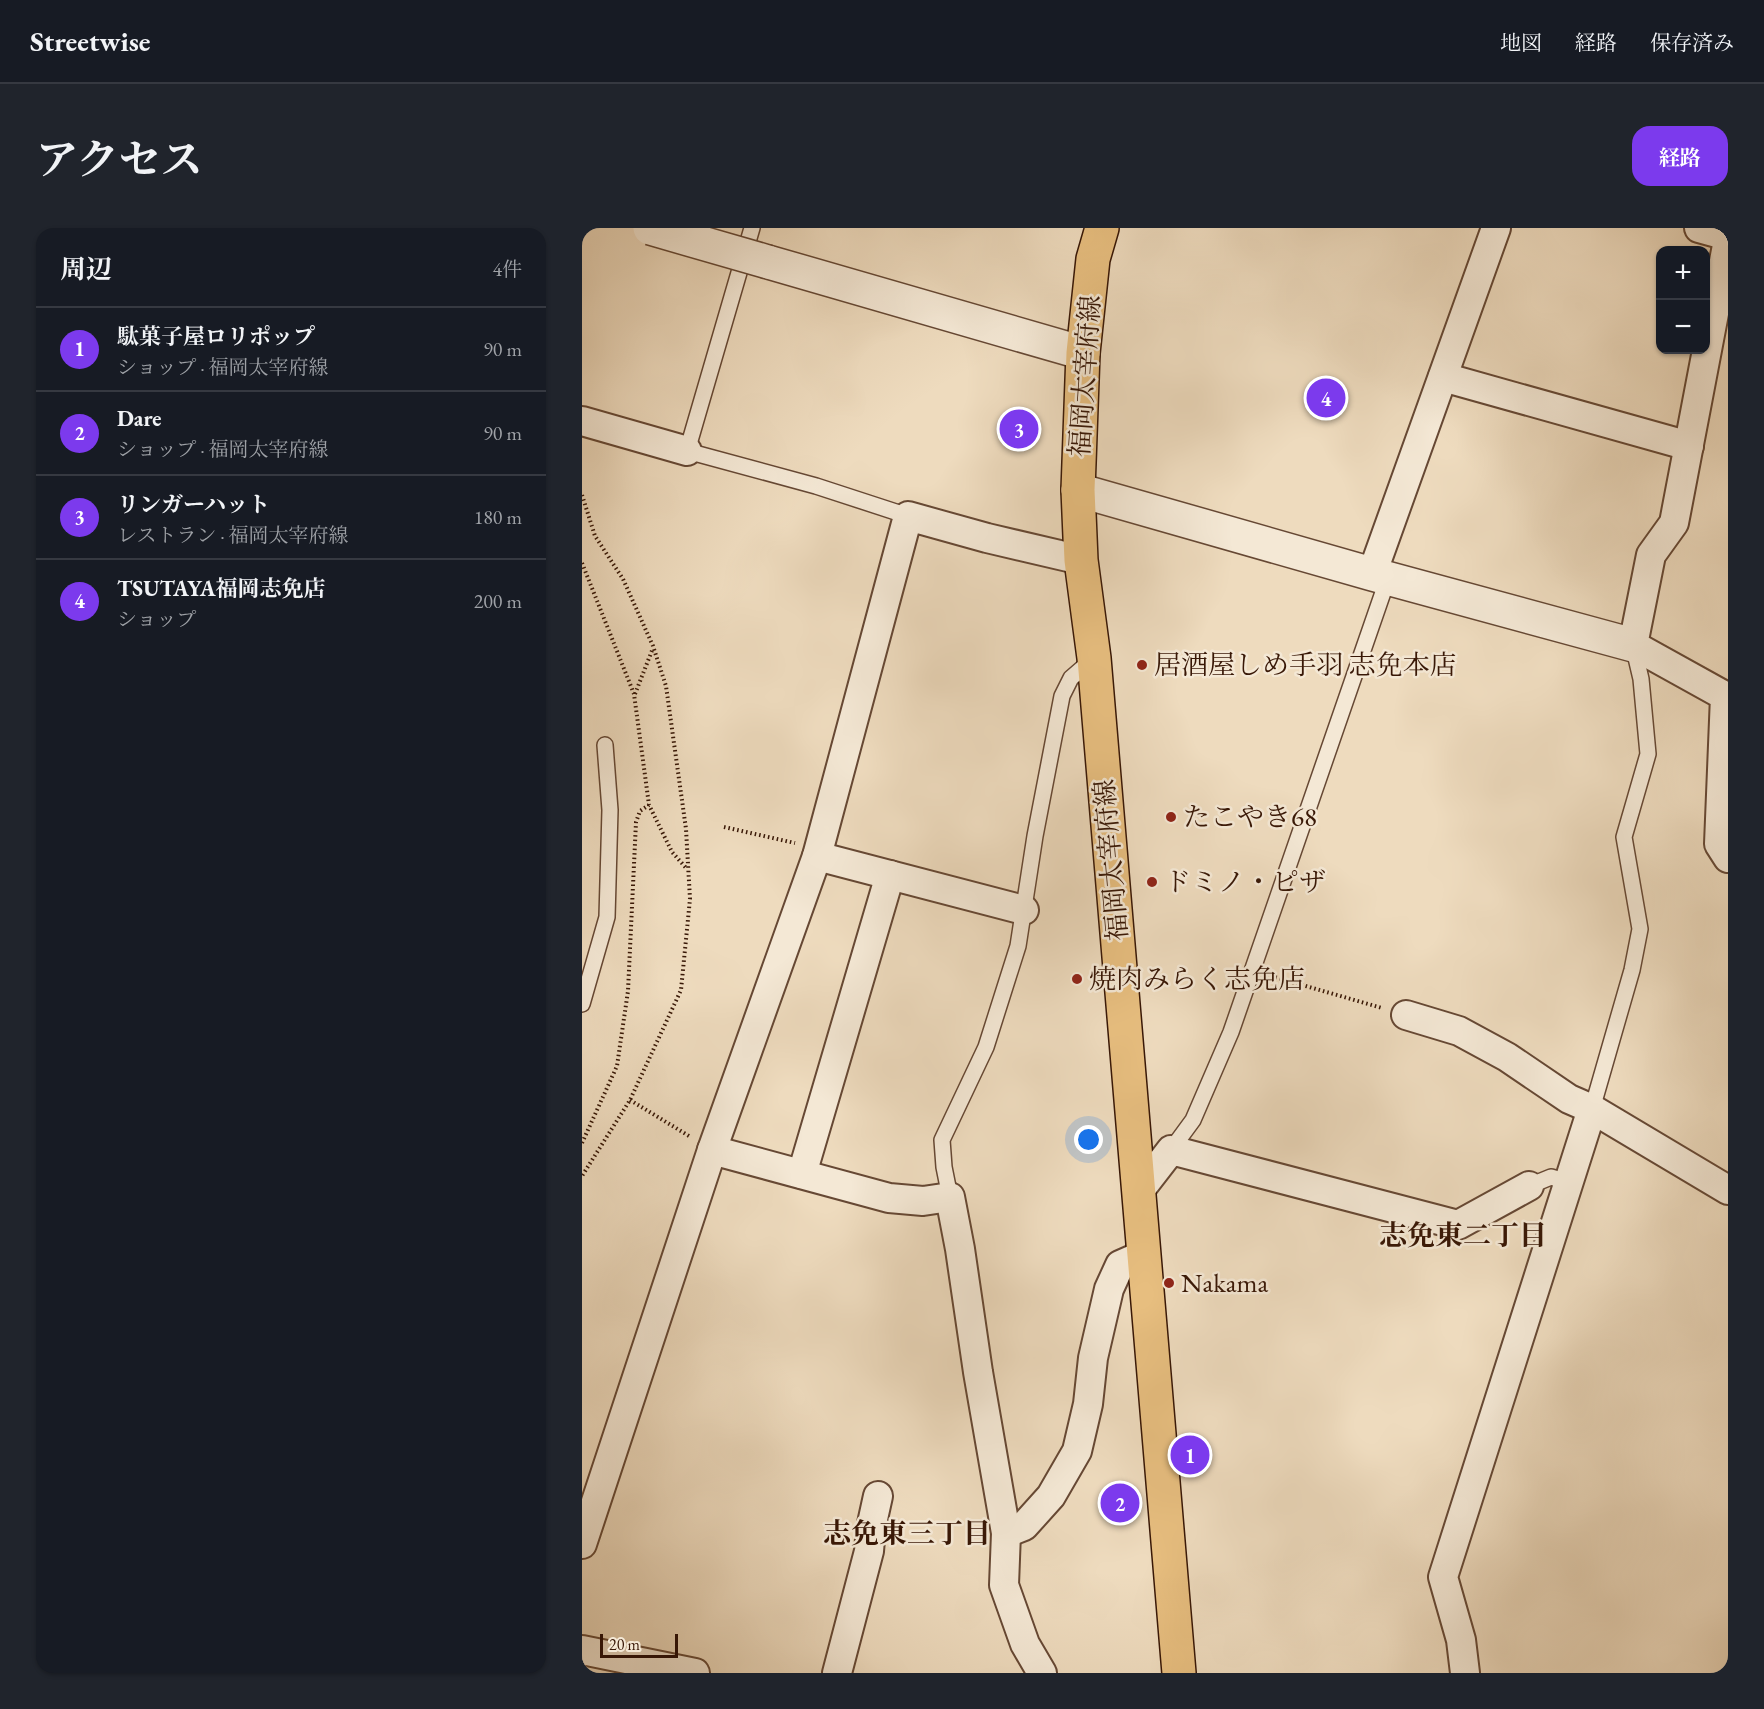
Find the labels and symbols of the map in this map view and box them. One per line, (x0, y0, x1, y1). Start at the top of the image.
street label: 福岡太宰府線 (1061, 294, 1108, 458)
pin: 4 (1306, 376, 1346, 420)
pin: 3 (1000, 406, 1038, 452)
place label: 居酒屋しめ手羽 志免本店 (1154, 647, 1456, 682)
marker: 居酒屋しめ手羽 志免本店 (1135, 658, 1149, 672)
street label: 福岡太宰府線 (1086, 778, 1135, 942)
place label: たこやき68 (1183, 799, 1317, 834)
marker: たこやき68 (1164, 810, 1178, 824)
place label: ドミノ・ピザ (1164, 864, 1326, 899)
marker: ドミノ・ピザ (1145, 875, 1159, 889)
place label: 焼肉みらく志免店 (1089, 961, 1305, 996)
marker: 焼肉みらく志免店 (1070, 972, 1084, 986)
your location (1074, 1125, 1103, 1154)
district label: 志免東二丁目 (1379, 1217, 1547, 1253)
place label: Nakama (1181, 1265, 1269, 1300)
marker: Nakama (1162, 1276, 1176, 1290)
pin: 1 (1170, 1432, 1210, 1478)
pin: 2 (1100, 1480, 1140, 1526)
district label: 志免東三丁目 (823, 1515, 991, 1551)
scale bar (600, 1631, 678, 1658)

